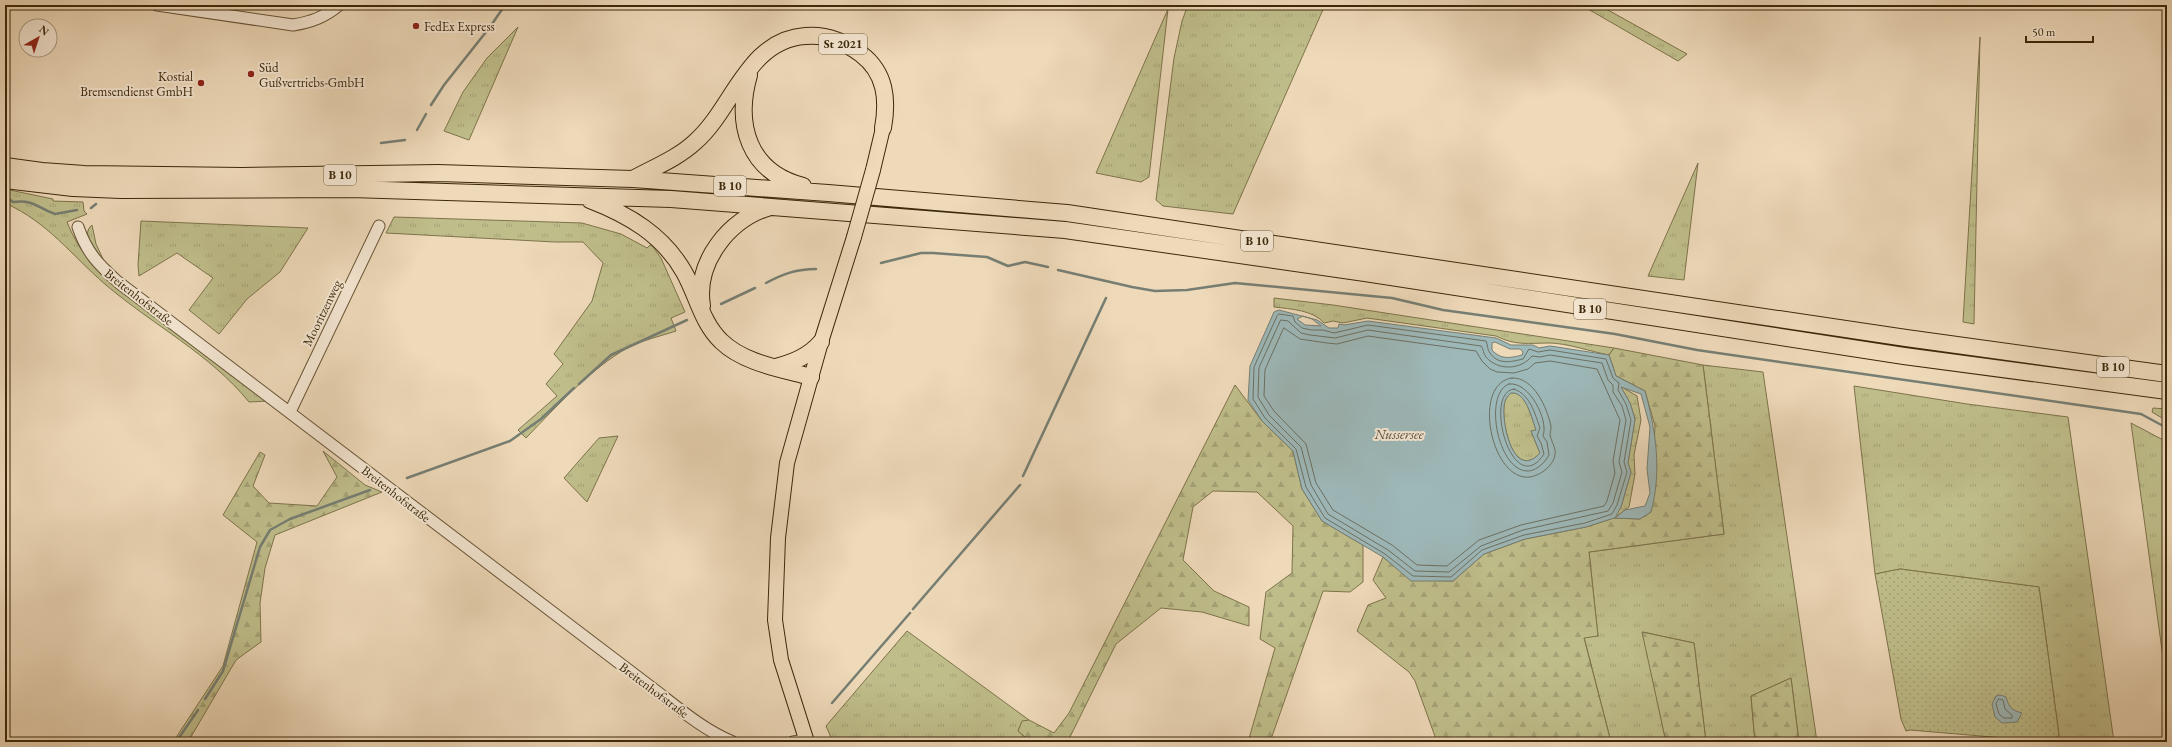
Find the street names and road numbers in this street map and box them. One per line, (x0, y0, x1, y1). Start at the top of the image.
road number: St 2021 (819, 34, 867, 54)
road number: B 10 (324, 165, 356, 185)
road number: B 10 (714, 176, 746, 196)
road number: B 10 (1241, 231, 1273, 251)
street label: Breitenhofstraße (101, 265, 177, 329)
street label: Mooritzenweg (299, 277, 346, 349)
road number: B 10 (1574, 299, 1606, 319)
road number: B 10 (2097, 357, 2129, 377)
street label: Breitenhofstraße (358, 462, 434, 526)
street label: Breitenhofstraße (616, 658, 692, 722)

